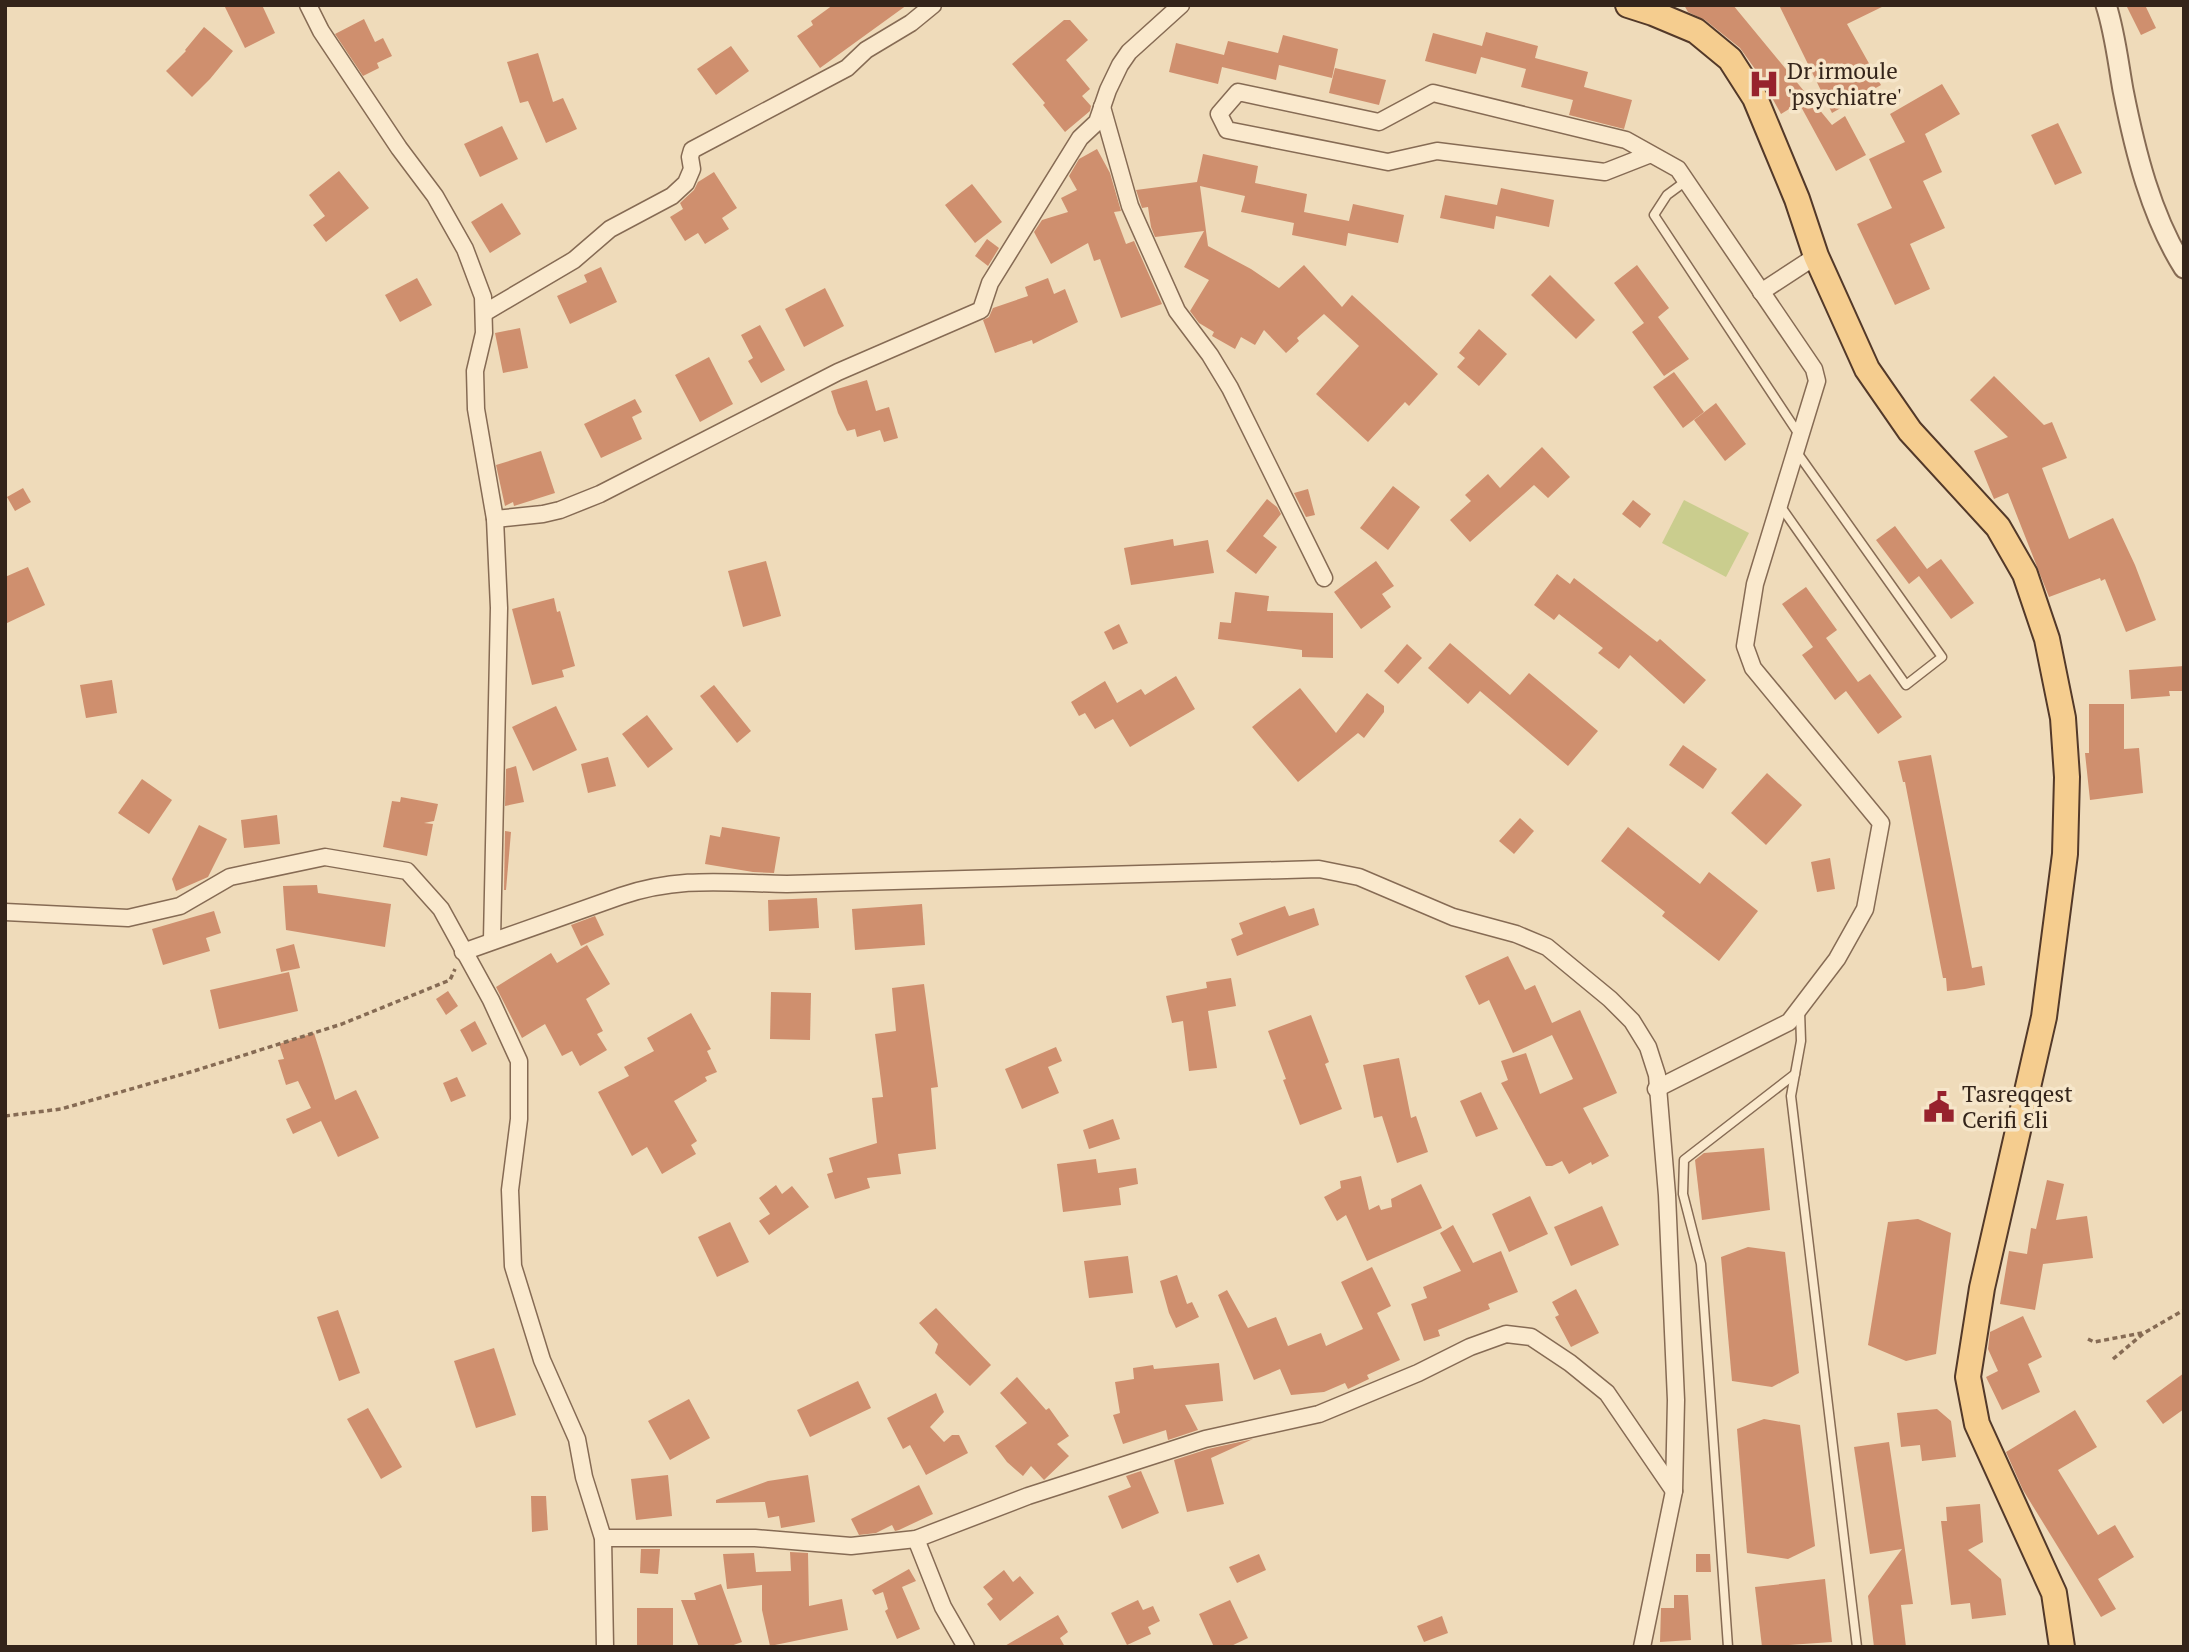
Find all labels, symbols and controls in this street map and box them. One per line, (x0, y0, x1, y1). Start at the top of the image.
place label: Dr irmoule 'psychiatre' (1787, 55, 1902, 112)
hospital icon: Dr irmoule 'psychiatre' (1747, 67, 1781, 101)
place label: Tasreqqest Cerifi Ɛli (1962, 1078, 2073, 1135)
public building icon: Tasreqqest Cerifi Ɛli (1922, 1090, 1956, 1124)

